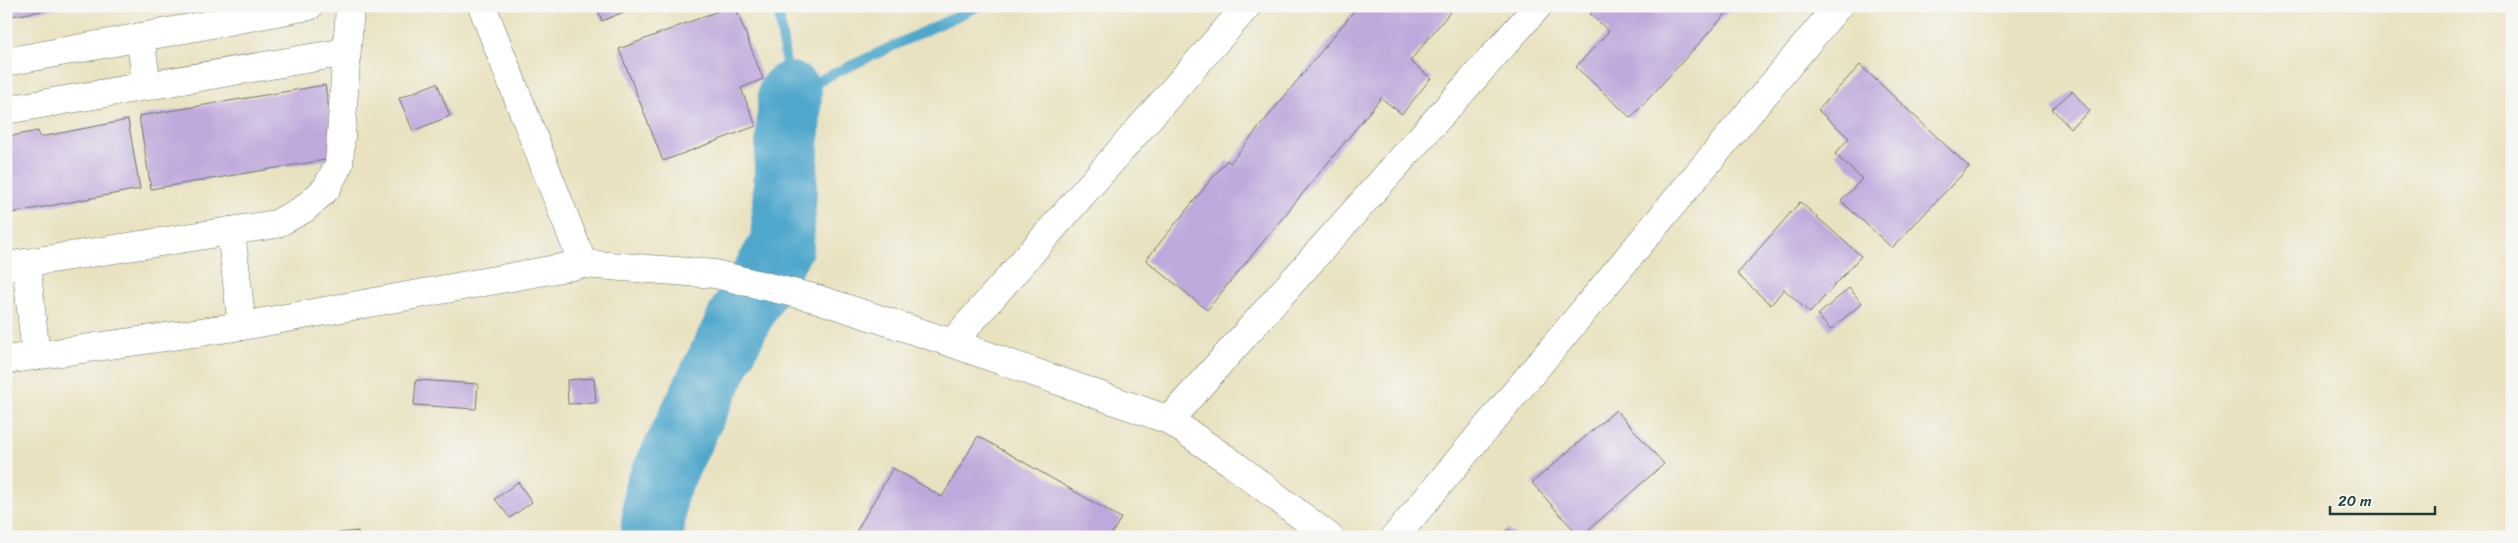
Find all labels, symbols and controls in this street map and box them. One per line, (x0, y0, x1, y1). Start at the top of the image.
scale bar (2330, 483, 2436, 515)
text: 20 m (2338, 488, 2372, 514)

